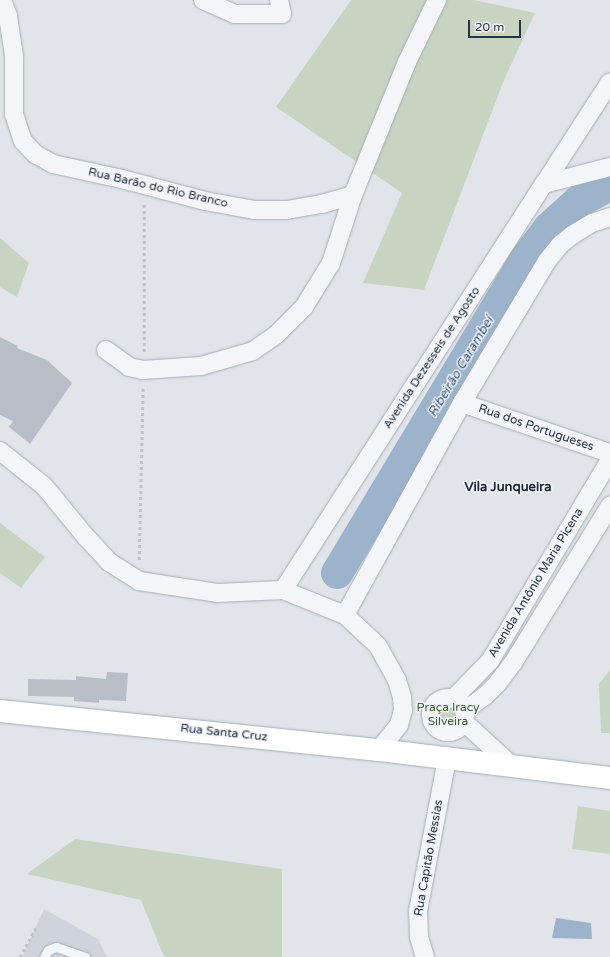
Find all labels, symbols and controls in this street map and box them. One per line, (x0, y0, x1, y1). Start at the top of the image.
scale bar (470, 12, 523, 38)
text: 20 m (475, 20, 504, 34)
street label: Rua Barão do Rio Branco (87, 165, 229, 211)
street label: Avenida Dezesseis de Agosto (381, 284, 483, 432)
water label: Ribeirão Carambeí (425, 314, 497, 420)
street label: Rua dos Portugueses (476, 401, 596, 455)
district label: Vila Junqueira (465, 479, 551, 495)
street label: Avenida Antônio Maria Picena (486, 506, 586, 660)
park label: Praça Iracy Silveira (416, 701, 480, 729)
street label: Rua Santa Cruz (180, 721, 268, 745)
street label: Rua Capitão Messias (412, 798, 446, 918)

